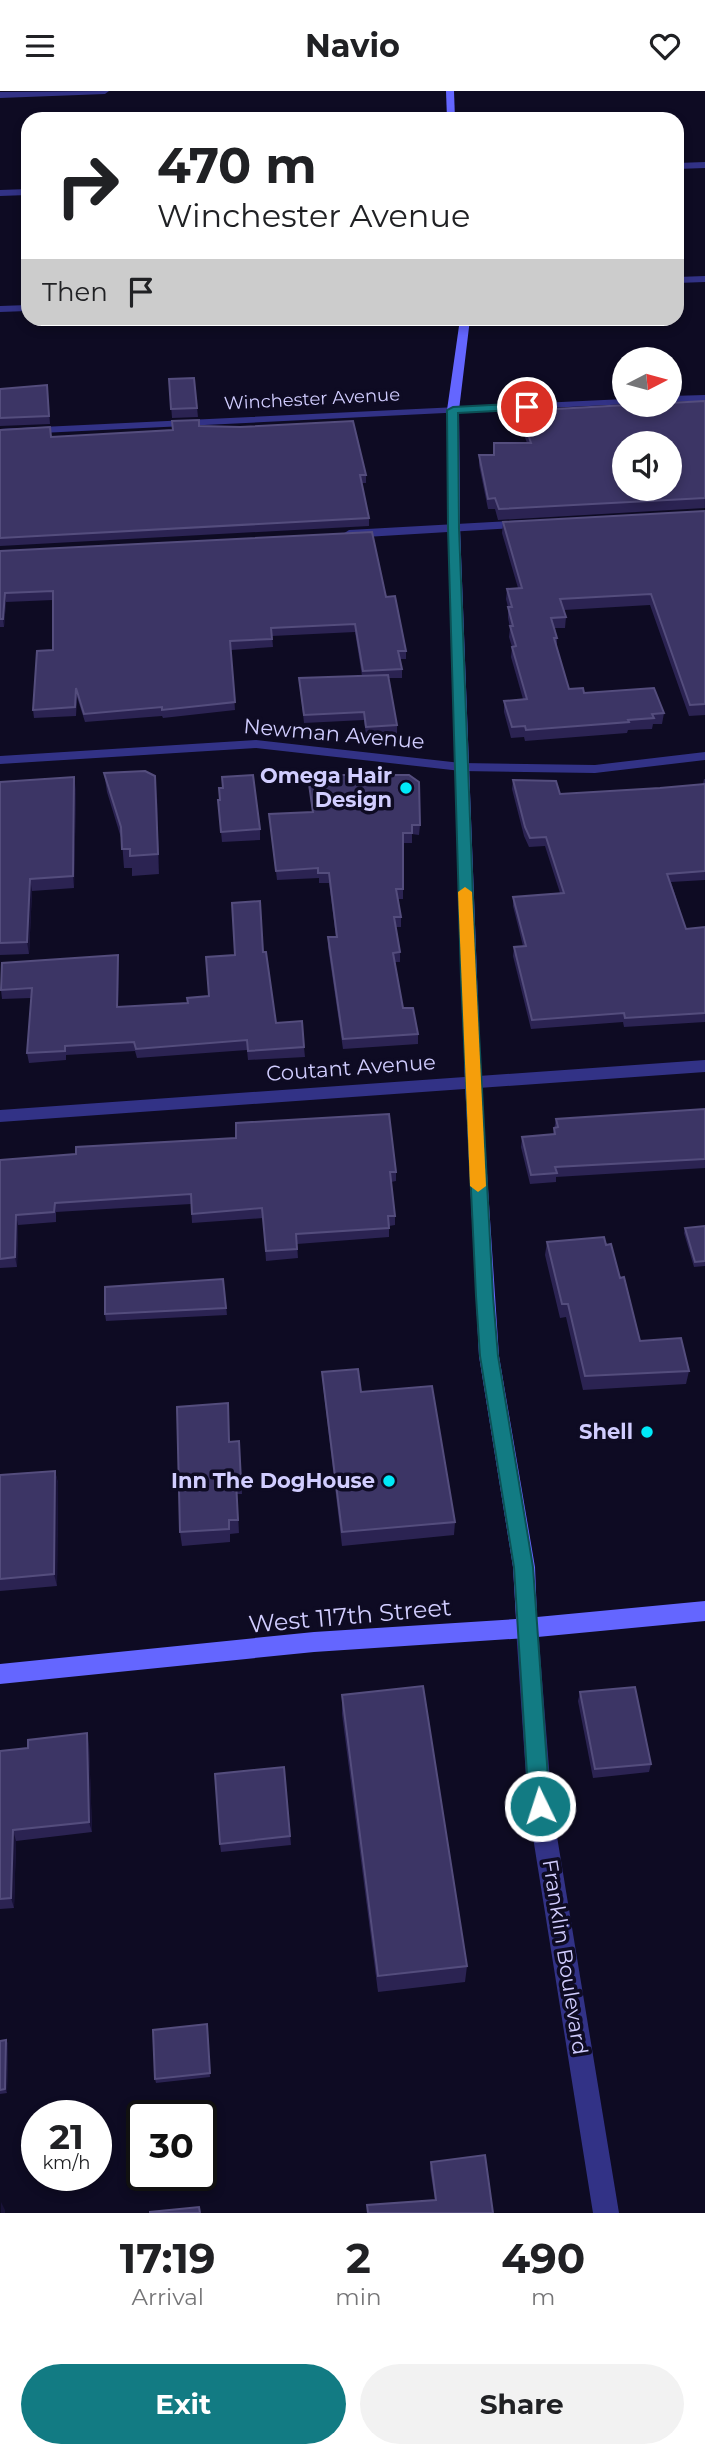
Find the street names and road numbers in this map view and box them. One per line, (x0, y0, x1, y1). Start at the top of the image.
street label: Winchester Avenue (223, 383, 401, 415)
street label: Newman Avenue (242, 713, 426, 754)
street label: Coutant Avenue (265, 1049, 436, 1086)
street label: West 117th Street (247, 1592, 453, 1639)
street label: Franklin Boulevard (538, 1857, 593, 2057)

